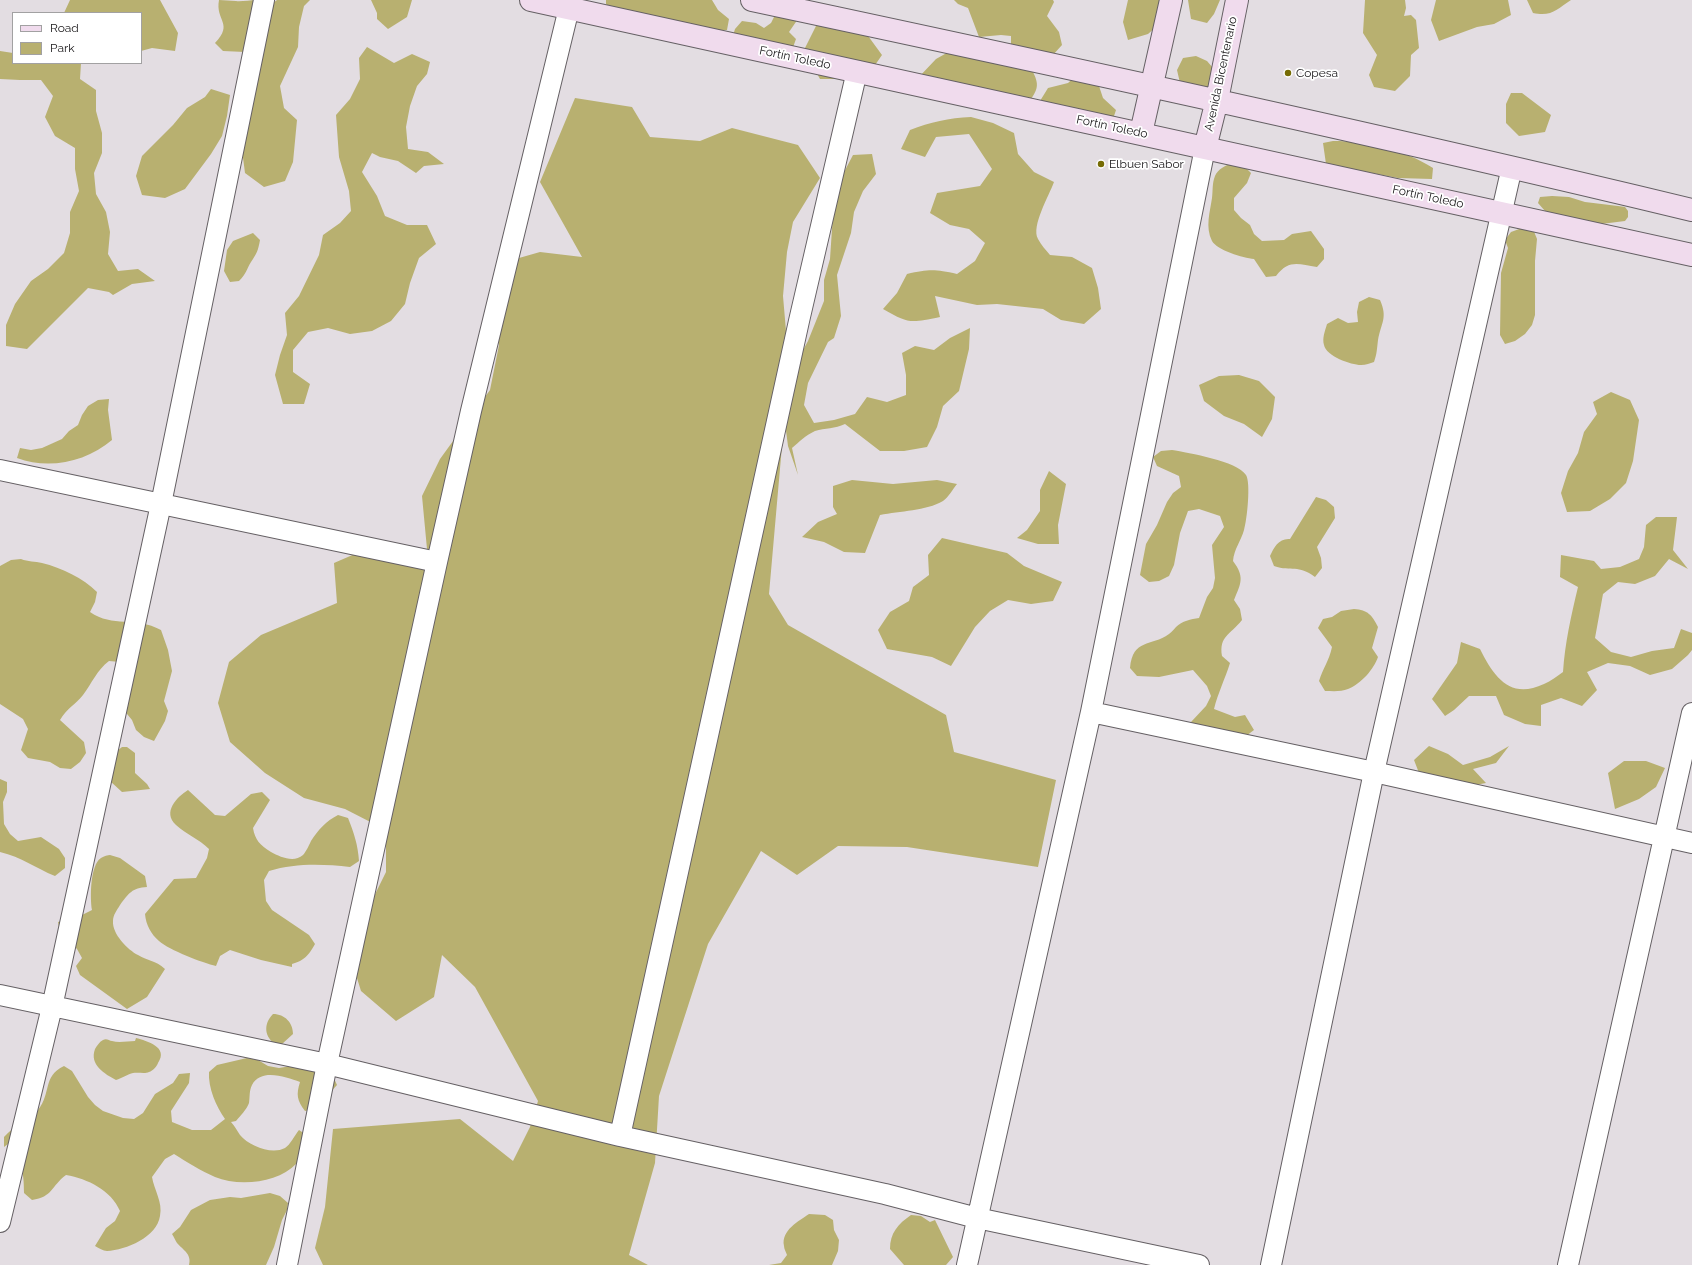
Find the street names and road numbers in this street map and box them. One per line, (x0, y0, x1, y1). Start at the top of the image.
street label: Avenida Bicentenario (1202, 15, 1240, 133)
street label: Fortín Toledo (758, 43, 832, 73)
street label: Fortín Toledo (1075, 112, 1149, 142)
street label: Fortín Toledo (1391, 182, 1465, 212)

